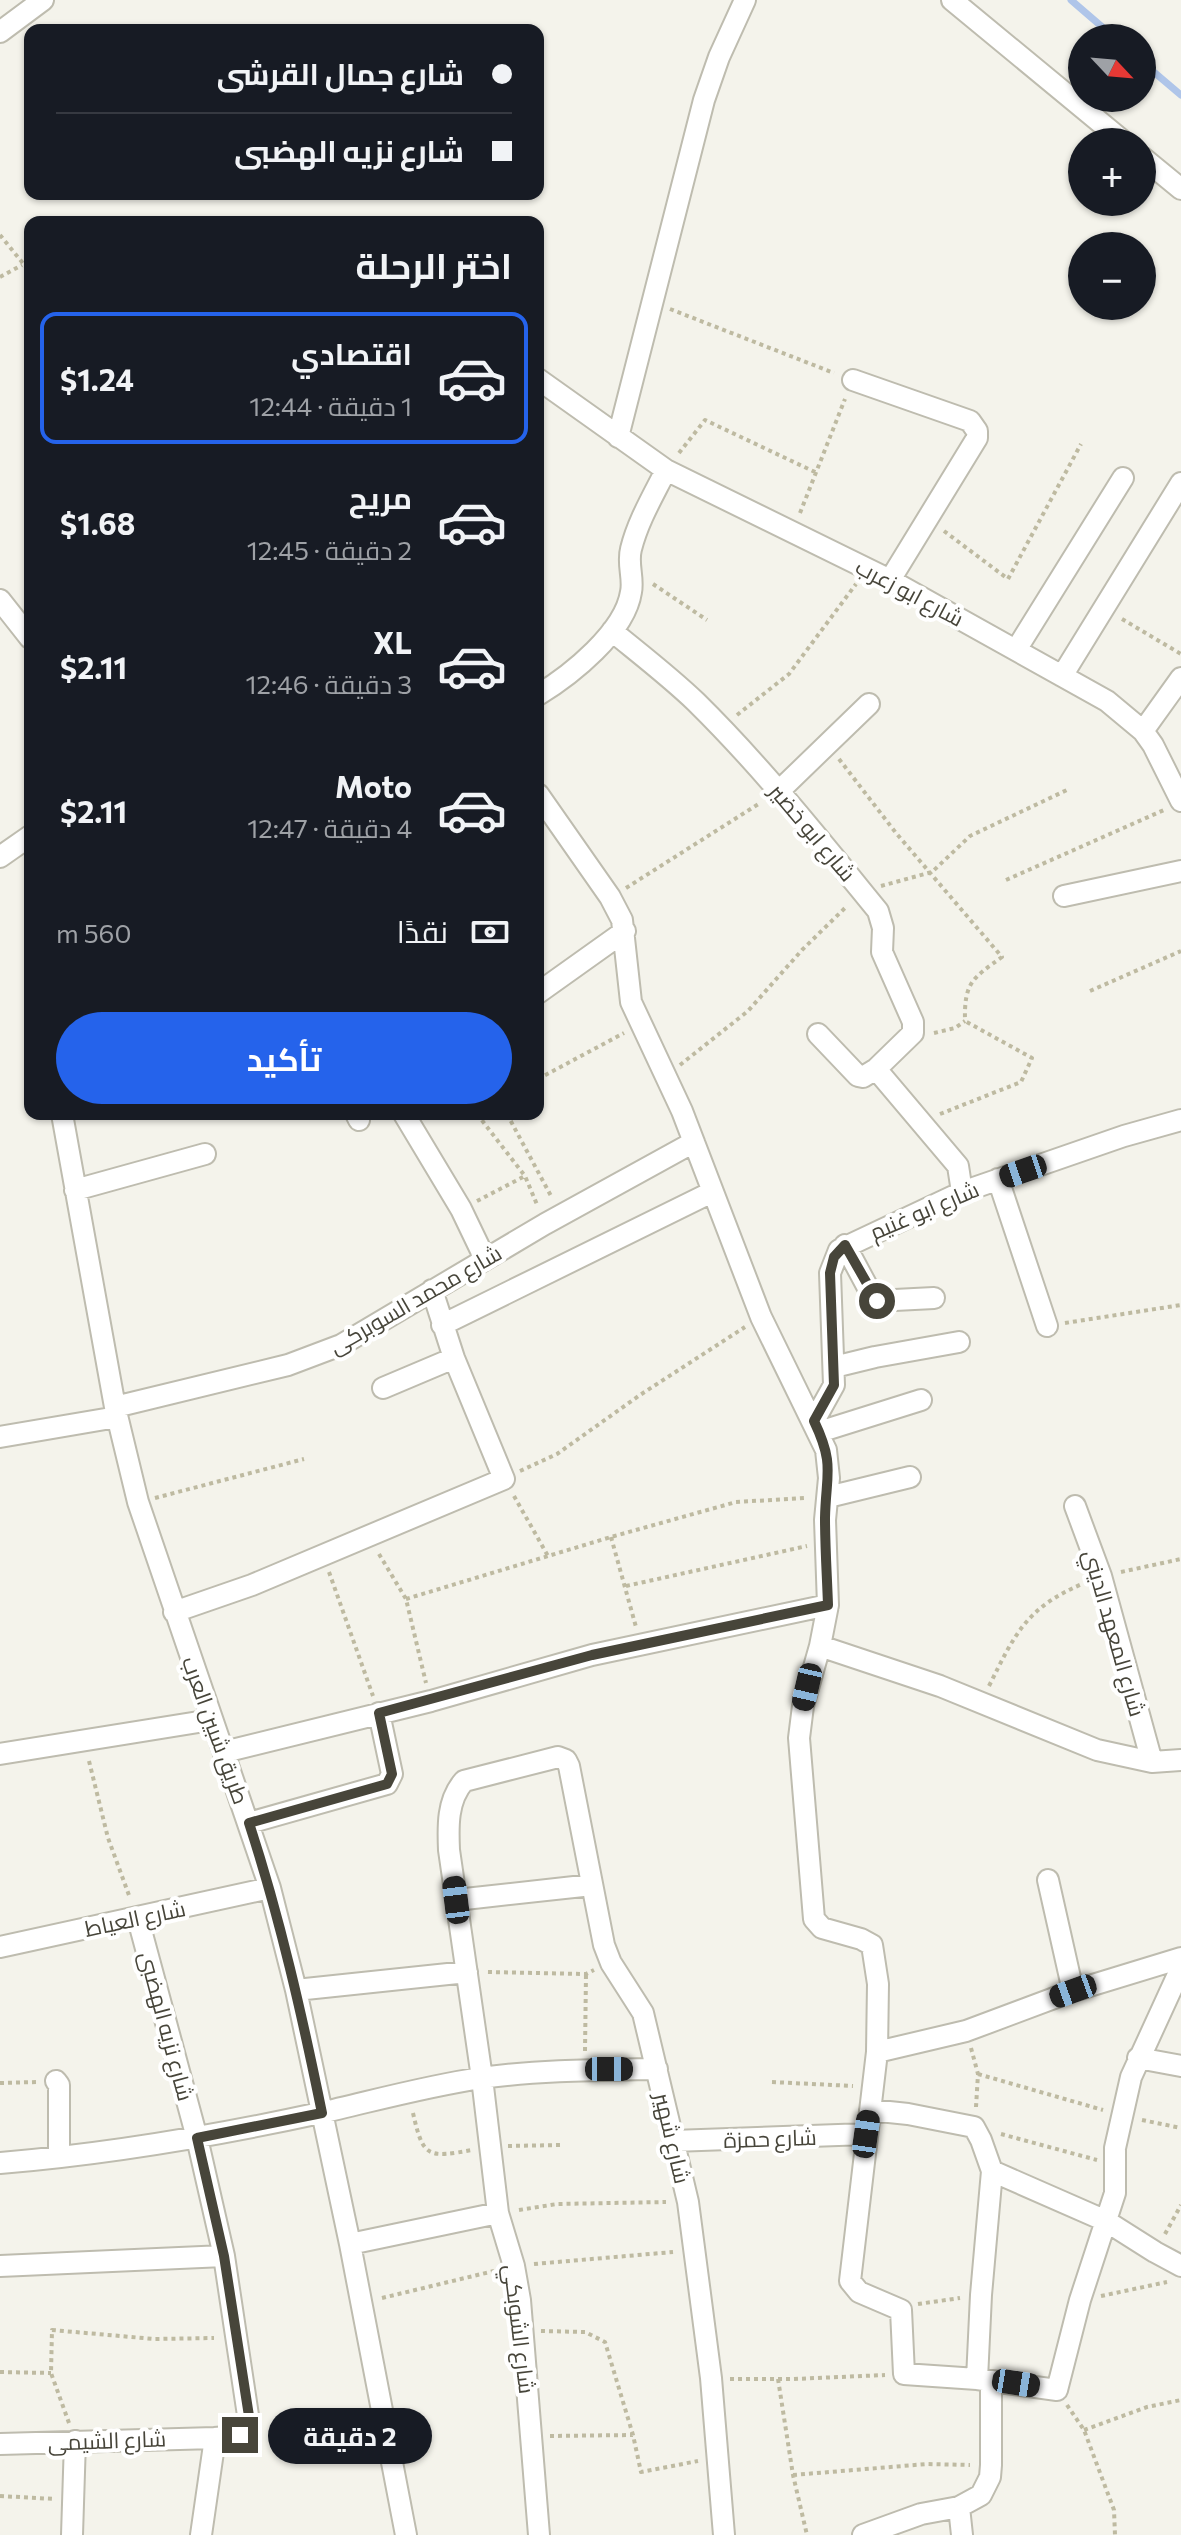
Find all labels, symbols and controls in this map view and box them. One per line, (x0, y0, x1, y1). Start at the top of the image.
north arrow (1068, 24, 1156, 112)
map controls (1068, 24, 1156, 320)
text: شارع جمال القرشى (217, 54, 464, 91)
button: + (1068, 128, 1156, 216)
text: شارع نزيه الهضبى (234, 131, 464, 168)
button: − (1068, 232, 1156, 320)
text: اختر الرحلة (356, 242, 512, 286)
text: اقتصادي (291, 334, 412, 371)
icon: car (436, 342, 508, 414)
text: $1.24 (60, 360, 134, 397)
text: 1 دقيقة · 12:44 (249, 390, 412, 421)
text: مريح (349, 478, 412, 515)
icon: car (436, 486, 508, 558)
text: $1.68 (60, 504, 135, 541)
text: 2 دقيقة · 12:45 (247, 534, 412, 565)
street label: شارع ابو زعرب (850, 552, 969, 633)
text: XL (373, 623, 412, 660)
icon: car (436, 630, 508, 702)
text: $2.11 (60, 648, 127, 685)
text: 3 دقيقة · 12:46 (245, 668, 412, 699)
text: Moto (335, 767, 412, 804)
icon: car (436, 774, 508, 846)
street label: شارع ابو خضير (761, 776, 862, 888)
text: $2.11 (60, 792, 127, 829)
text: 4 دقيقة · 12:47 (247, 812, 412, 843)
icon: cash (468, 910, 512, 954)
text: نقدًا (397, 912, 448, 949)
text: 560 m (56, 917, 131, 948)
button: تأكيد (56, 1012, 512, 1104)
car (996, 1152, 1050, 1190)
street label: شارع ابو غنيم (865, 1175, 984, 1248)
street label: شارع محمد السوبركى (324, 1239, 507, 1361)
route start (859, 1283, 895, 1319)
street label: شارع المعهد الديني (1074, 1547, 1152, 1721)
street label: طريق شبين العرب (176, 1652, 255, 1808)
car (790, 1661, 824, 1713)
car (441, 1875, 471, 1925)
street label: شارع العياط (82, 1894, 188, 1944)
street label: شارع نزيه الهضبى (132, 1948, 200, 2104)
car (1046, 1972, 1100, 2010)
car (585, 2057, 633, 2081)
street label: شارع شهير (647, 2088, 697, 2187)
car (851, 2109, 881, 2159)
street label: شارع حمزة (723, 2123, 817, 2155)
street label: شارع الشوبكي (495, 2263, 541, 2396)
car (990, 2367, 1042, 2399)
callout: 2 دقيقة (268, 2407, 432, 2463)
route end (222, 2417, 258, 2453)
text: 2 دقيقة (303, 2420, 397, 2451)
street label: شارع الشيمى (47, 2424, 167, 2458)

